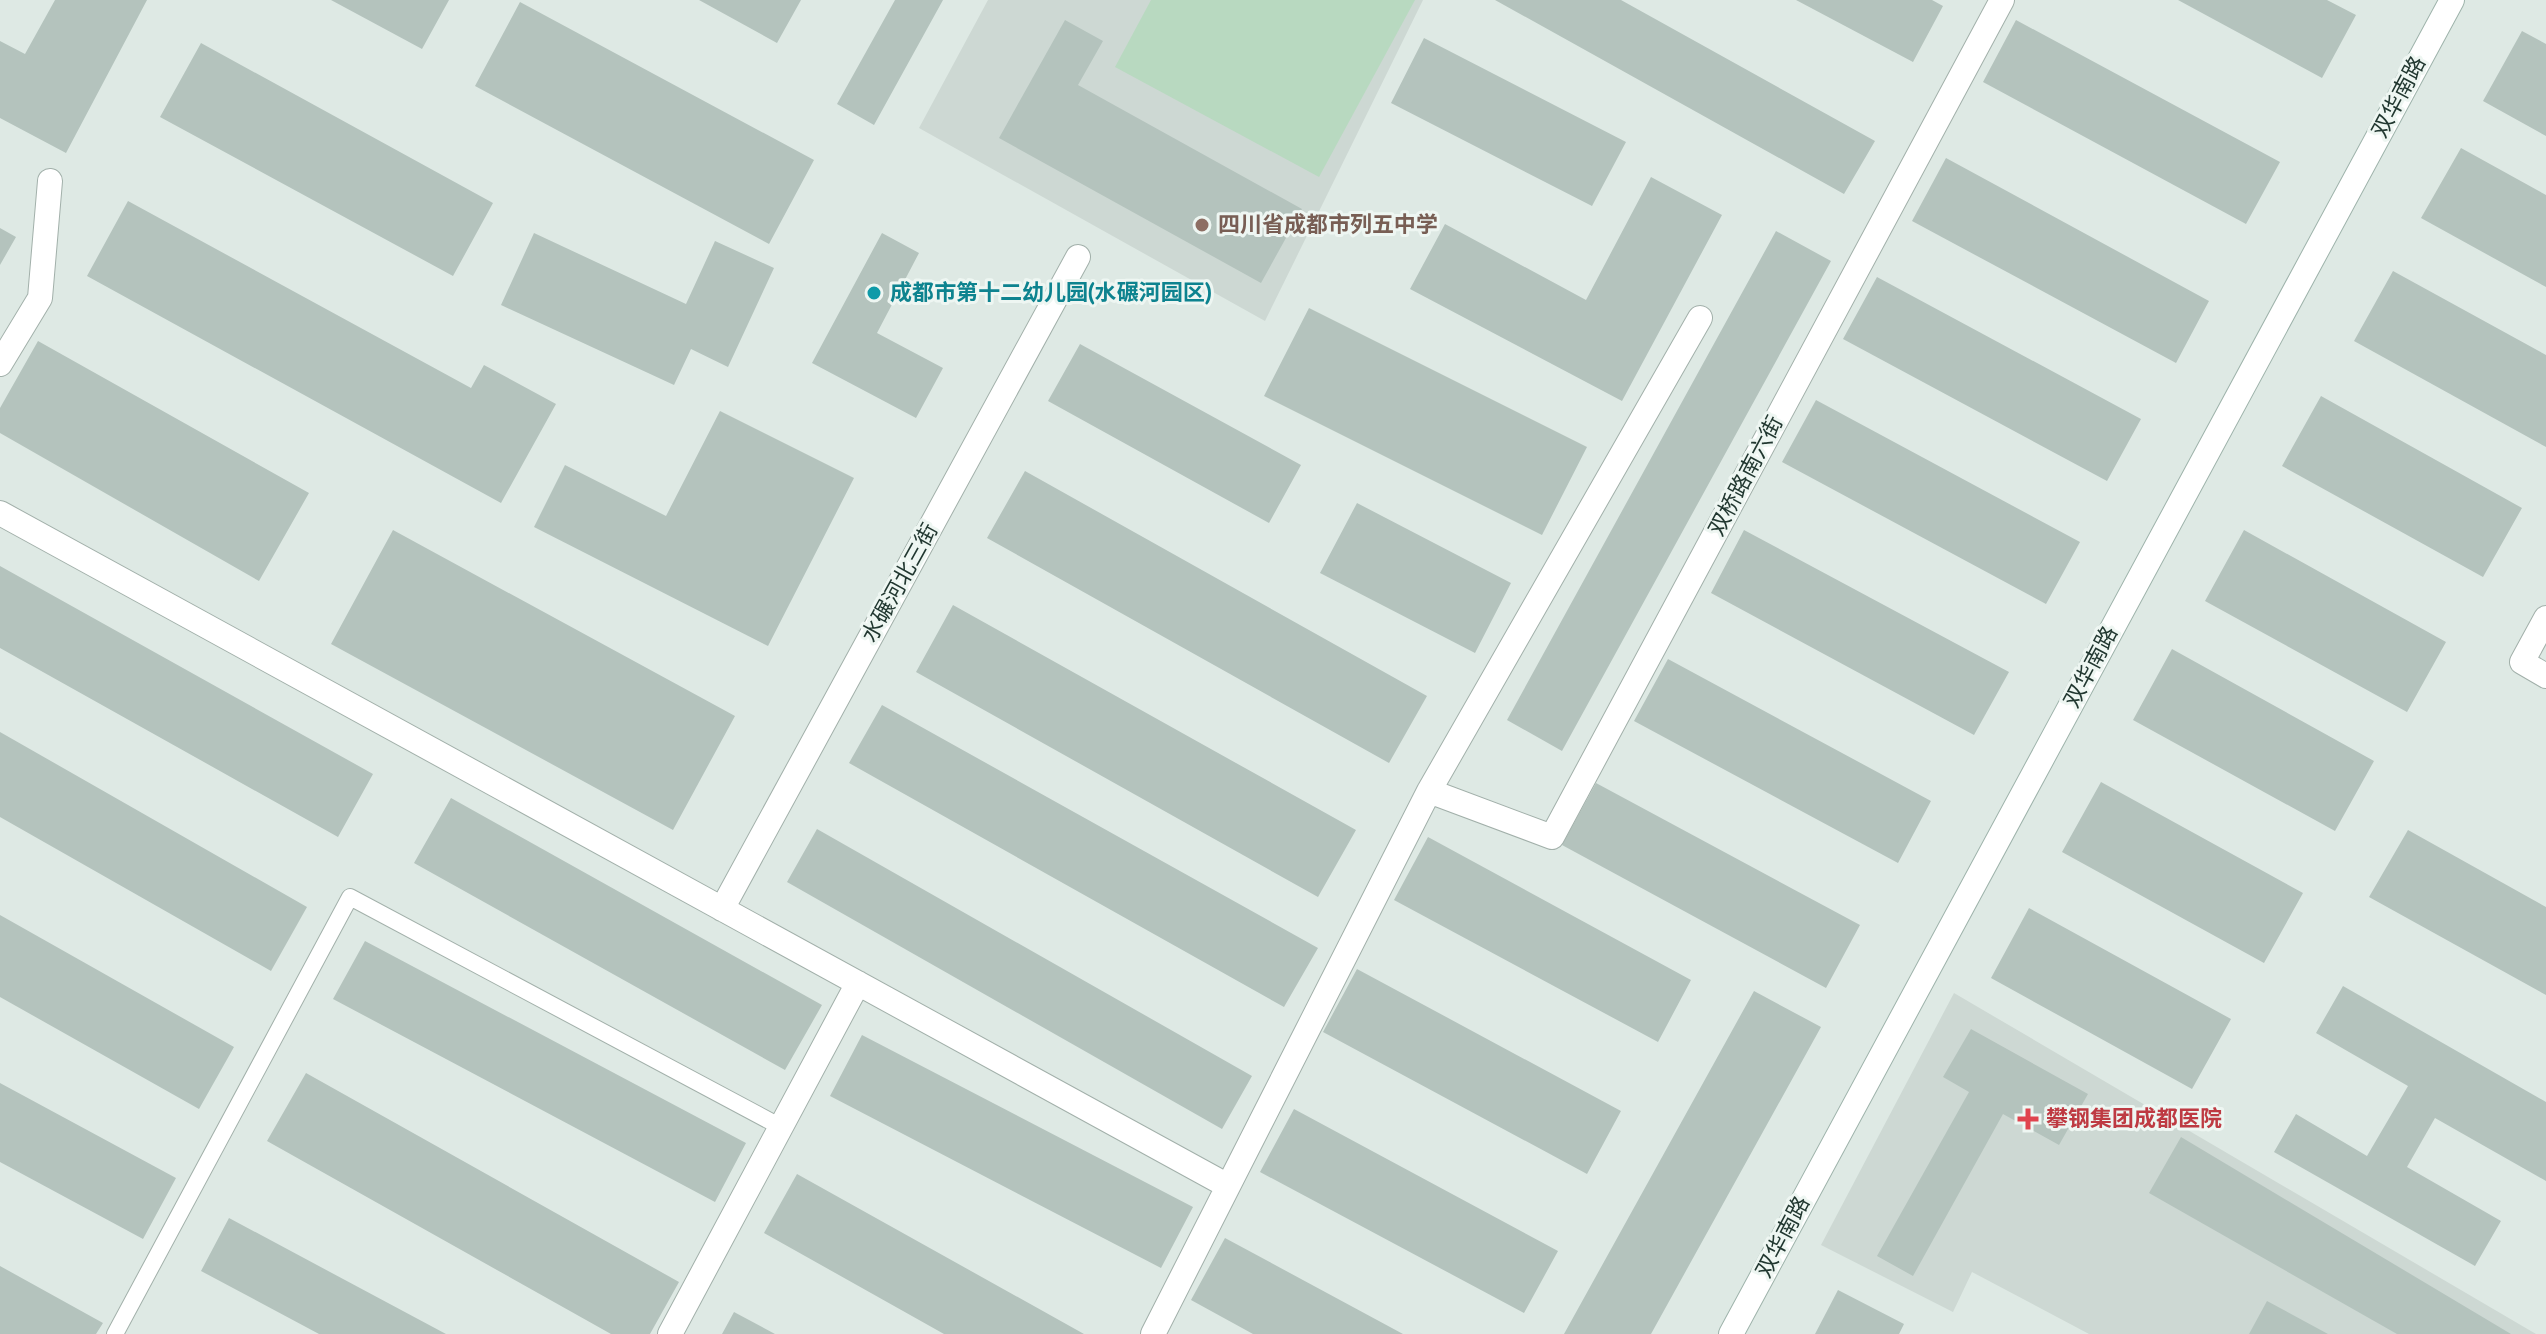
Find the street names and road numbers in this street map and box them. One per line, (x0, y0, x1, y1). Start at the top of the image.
street label: 双华南路 (2367, 52, 2431, 142)
street label: 双桥路南六街 (1704, 412, 1788, 540)
street label: 水碾河北三街 (857, 519, 943, 647)
street label: 双华南路 (2059, 622, 2123, 712)
street label: 双华南路 (1751, 1192, 1815, 1282)

